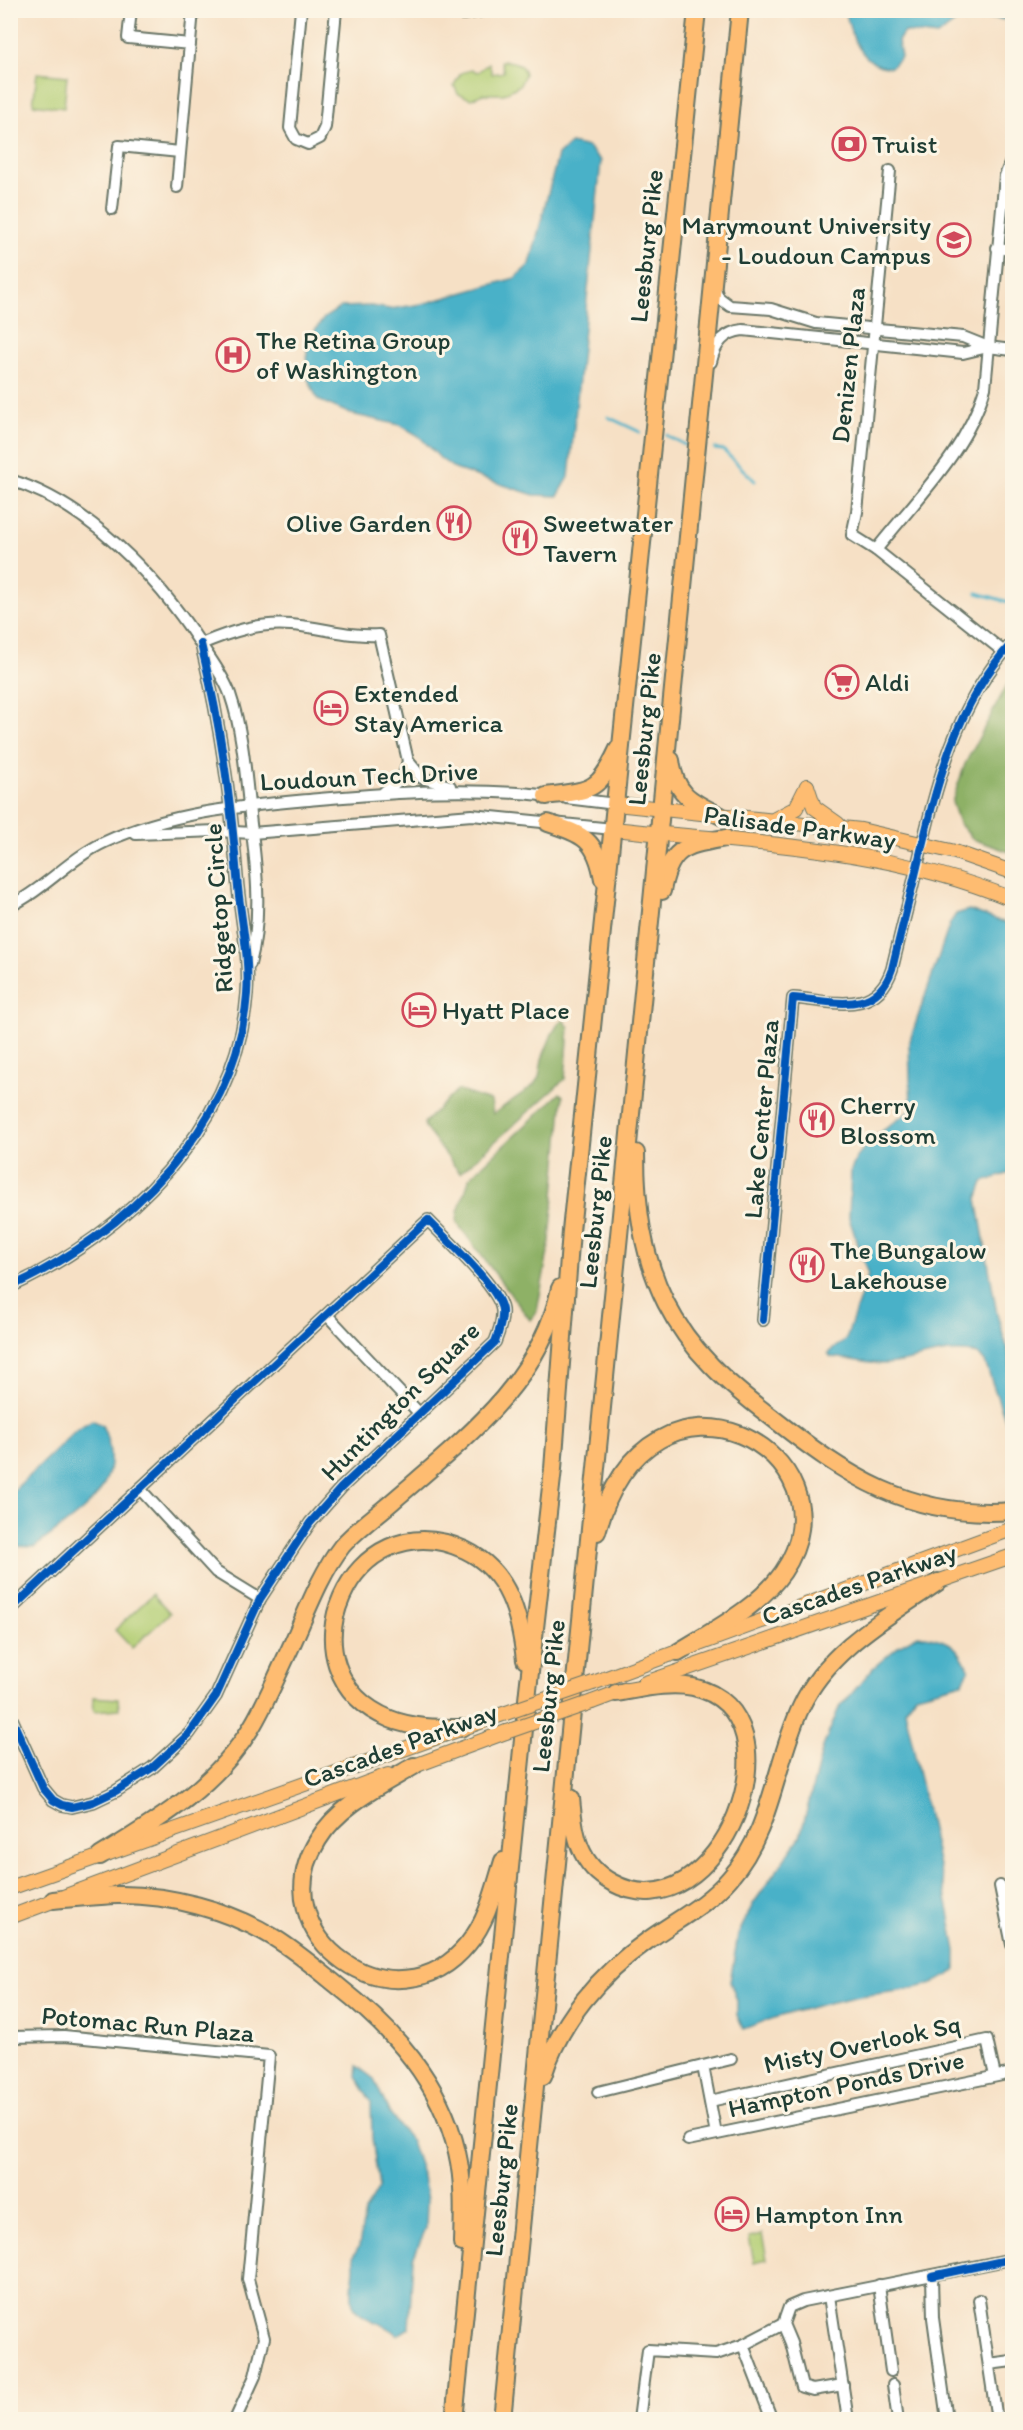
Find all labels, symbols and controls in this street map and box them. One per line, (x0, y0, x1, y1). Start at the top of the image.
bank icon: Truist (831, 126, 867, 162)
place label: Truist (872, 128, 938, 160)
street label: Leesburg Pike (622, 168, 670, 324)
place label: Marymount University - Loudoun Campus (682, 209, 931, 271)
school or university icon: Marymount University - Loudoun Campus (936, 222, 972, 258)
street label: Denizen Plaza (824, 285, 872, 444)
place label: The Retina Group of Washington (256, 324, 451, 386)
hospital icon: The Retina Group of Washington (215, 337, 251, 373)
restaurant icon: Olive Garden (436, 505, 472, 541)
place label: Olive Garden (286, 507, 431, 539)
place label: Sweetwater Tavern (543, 507, 673, 569)
restaurant icon: Sweetwater Tavern (502, 520, 538, 556)
street label: Leesburg Pike (620, 651, 668, 807)
supermarket icon: Aldi (824, 664, 860, 700)
place label: Aldi (865, 666, 910, 698)
place label: Extended Stay America (354, 677, 504, 739)
hotel icon: Extended Stay America (313, 690, 349, 726)
street label: Loudoun Tech Drive (259, 754, 479, 798)
street label: Palisade Parkway (702, 798, 898, 856)
street label: Ridgetop Circle (196, 822, 240, 994)
hotel icon: Hyatt Place (401, 992, 437, 1028)
place label: Hyatt Place (442, 994, 570, 1026)
street label: Lake Center Plaza (736, 1017, 786, 1220)
place label: Cherry Blossom (840, 1089, 936, 1151)
restaurant icon: Cherry Blossom (799, 1102, 835, 1138)
street label: Leesburg Pike (571, 1134, 619, 1290)
place label: The Bungalow Lakehouse (830, 1234, 987, 1296)
restaurant icon: The Bungalow Lakehouse (789, 1247, 825, 1283)
street label: Huntington Square (314, 1315, 486, 1487)
street label: Cascades Parkway (757, 1536, 961, 1632)
street label: Leesburg Pike (524, 1618, 572, 1774)
street label: Cascades Parkway (299, 1695, 501, 1795)
street label: Potomac Run Plaza (40, 1999, 256, 2049)
street label: Misty Overlook Sq (761, 2007, 963, 2081)
street label: Hampton Ponds Drive (725, 2043, 967, 2125)
street label: Leesburg Pike (477, 2102, 525, 2258)
hotel icon: Hampton Inn (714, 2196, 750, 2232)
place label: Hampton Inn (755, 2198, 903, 2230)

